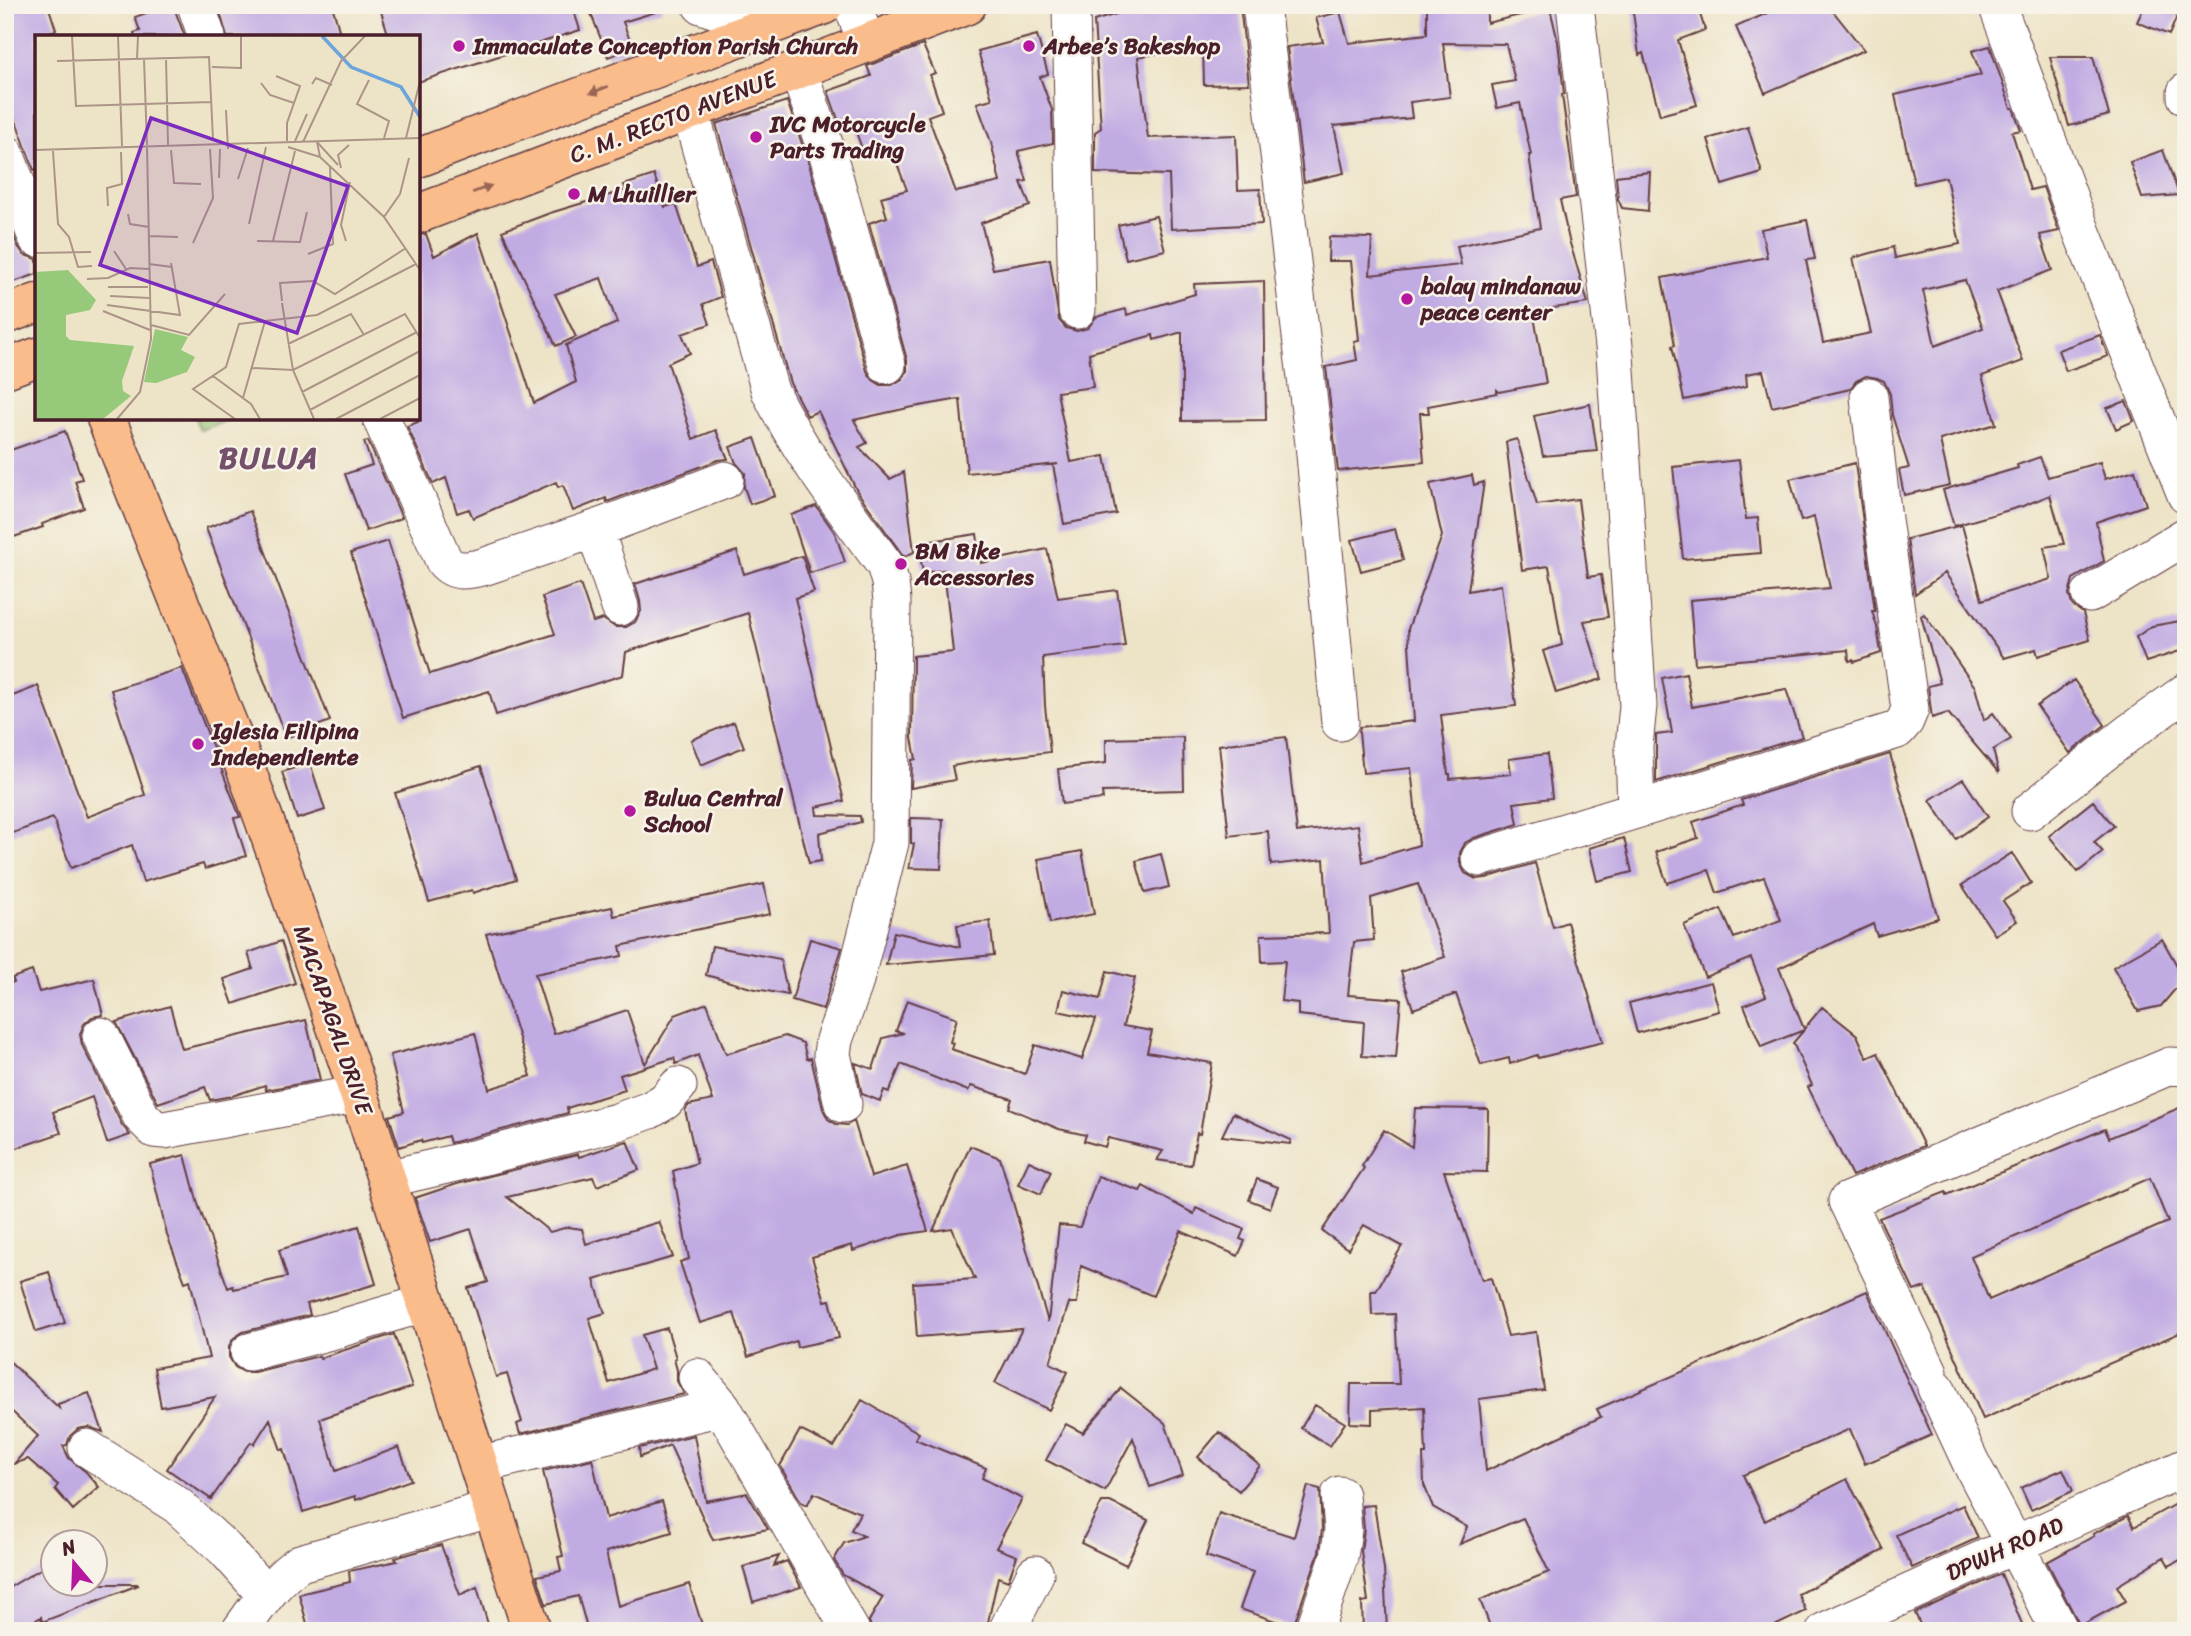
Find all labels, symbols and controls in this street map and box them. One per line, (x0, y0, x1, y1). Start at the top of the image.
place label: Immaculate Conception Parish Church (472, 26, 858, 67)
place label: Arbee’s Bakeshop (1042, 26, 1221, 67)
inset map (35, 35, 420, 420)
marker: Immaculate Conception Parish Church (451, 38, 467, 54)
marker: Arbee’s Bakeshop (1021, 38, 1037, 54)
street label: C. M. RECTO AVENUE (563, 58, 784, 175)
one-way arrow (589, 85, 610, 96)
place label: IVC Motorcycle Parts Trading (769, 104, 927, 171)
marker: IVC Motorcycle Parts Trading (748, 129, 764, 145)
place label: M Lhuillier (587, 174, 697, 215)
one-way arrow (472, 184, 493, 195)
marker: M Lhuillier (566, 186, 582, 202)
place label: balay mindanaw peace center (1419, 266, 1581, 333)
marker: balay mindanaw peace center (1399, 291, 1415, 307)
district label: BULUA (219, 431, 319, 485)
place label: BM Bike Accessories (914, 531, 1034, 598)
marker: BM Bike Accessories (893, 556, 909, 572)
place label: Iglesia Filipina Independiente (211, 711, 359, 778)
marker: Iglesia Filipina Independiente (190, 736, 206, 752)
place label: Bulua Central School (643, 778, 784, 845)
marker: Bulua Central School (622, 803, 638, 819)
street label: MACAPAGAL DRIVE (281, 919, 385, 1122)
street label: DPWH ROAD (1939, 1505, 2071, 1593)
north arrow (38, 1528, 108, 1598)
text: N (56, 1529, 81, 1565)

